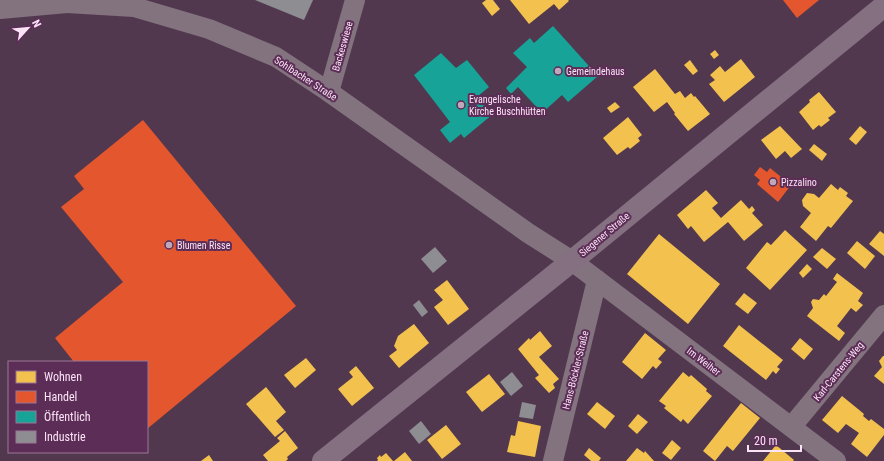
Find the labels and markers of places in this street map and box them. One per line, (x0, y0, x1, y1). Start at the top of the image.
marker: Gemeindehaus (553, 66, 563, 76)
place label: Gemeindehaus (566, 66, 625, 77)
place label: Evangelische Kirche Buschhütten (469, 94, 546, 117)
marker: Evangelische Kirche Buschhütten (456, 100, 466, 110)
marker: Pizzalino (768, 177, 778, 187)
place label: Pizzalino (781, 177, 817, 188)
marker: Blumen Risse (164, 240, 174, 250)
place label: Blumen Risse (177, 240, 231, 251)

